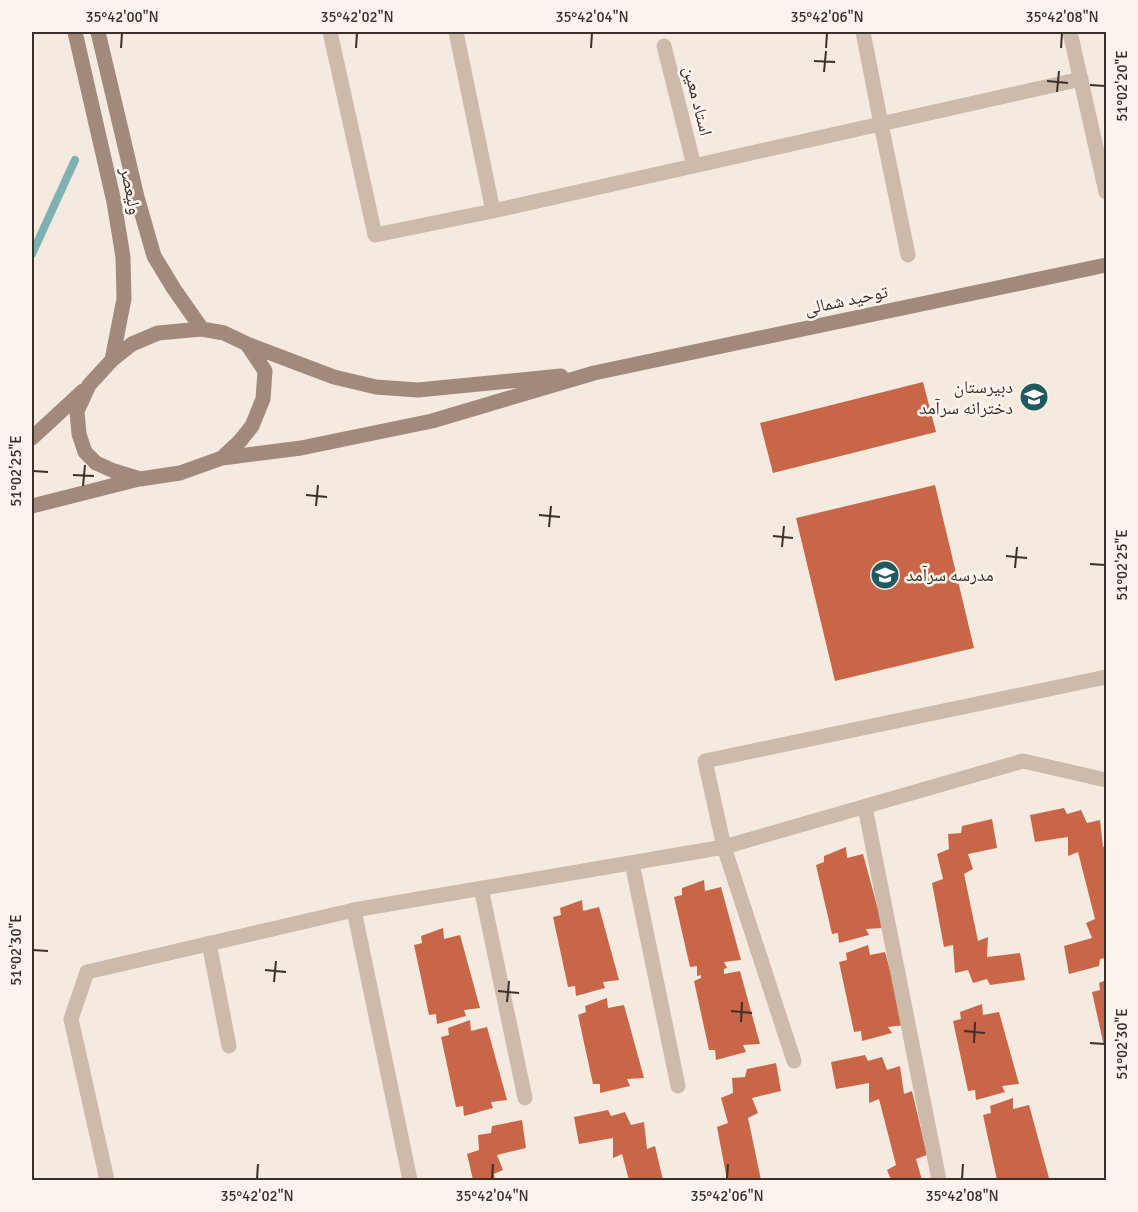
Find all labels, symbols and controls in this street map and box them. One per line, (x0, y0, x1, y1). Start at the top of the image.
text: 35°42'00"N (85, 8, 159, 26)
text: 35°42'02"N (320, 8, 394, 26)
text: 35°42'04"N (555, 8, 629, 26)
text: 35°42'06"N (790, 8, 864, 26)
text: 35°42'08"N (1025, 8, 1099, 26)
text: 51°02'20"E (1113, 50, 1131, 122)
street label: استاد معين (679, 64, 717, 138)
street label: ولیعصر (115, 165, 146, 216)
street label: توحید شمالی (802, 280, 890, 320)
place label: دبیرستان دخترانه سرآمد (919, 376, 1013, 419)
school or university icon: دبیرستان دخترانه سرآمد (1018, 381, 1050, 413)
text: 51°02'25"E (7, 435, 25, 507)
text: 51°02'25"E (1113, 529, 1131, 601)
school or university icon: مدرسه سرآمد (869, 559, 901, 591)
place label: مدرسه سرآمد (906, 564, 994, 586)
text: 51°02'30"E (7, 914, 25, 986)
text: 51°02'30"E (1113, 1008, 1131, 1080)
text: 35°42'02"N (220, 1187, 294, 1205)
text: 35°42'04"N (455, 1187, 529, 1205)
text: 35°42'06"N (690, 1187, 764, 1205)
text: 35°42'08"N (925, 1187, 999, 1205)

